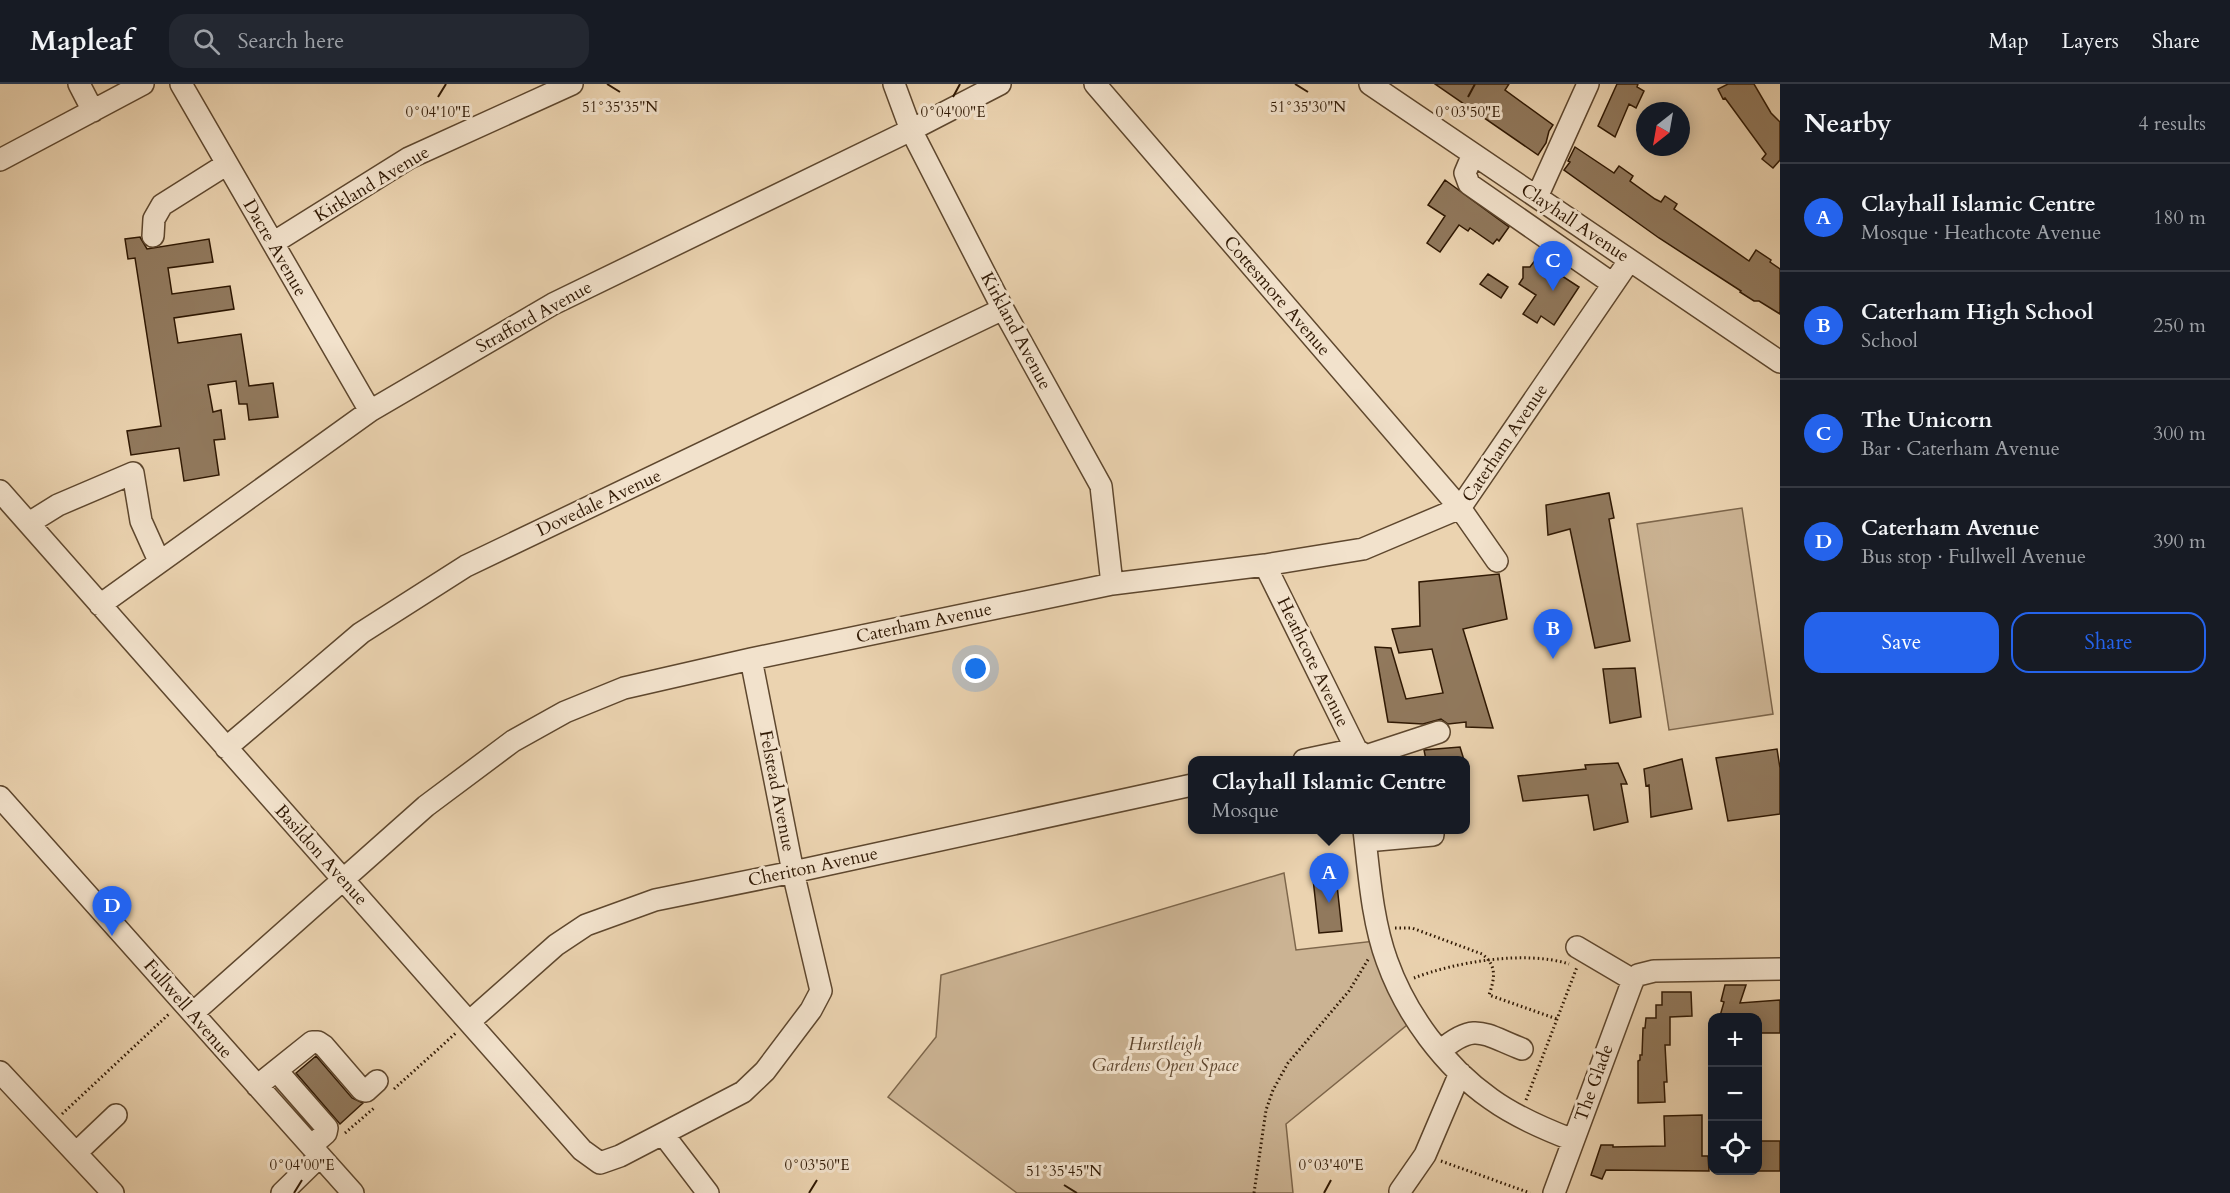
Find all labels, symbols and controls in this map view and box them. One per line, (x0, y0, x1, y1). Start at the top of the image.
search box (169, 14, 589, 68)
text: Mapleaf (30, 22, 133, 60)
icon: search (190, 25, 223, 58)
text: Search here (238, 26, 344, 56)
text: Map (1989, 27, 2029, 56)
text: Layers (2062, 27, 2119, 56)
text: Share (2152, 27, 2200, 56)
text: 51°35'35"N (582, 97, 658, 117)
text: 51°35'30"N (1270, 97, 1346, 117)
text: 0°04'10"E (406, 102, 470, 122)
text: 0°04'00"E (921, 102, 985, 122)
text: 0°03'50"E (1436, 102, 1500, 122)
north arrow (1636, 102, 1690, 156)
text: Nearby (1804, 106, 1892, 141)
text: 4 results (2138, 110, 2206, 137)
street label: Kirkland Avenue (310, 140, 434, 228)
street label: Clayhall Avenue (1517, 179, 1633, 267)
text: Clayhall Islamic Centre (1861, 189, 2096, 219)
street label: Dacre Avenue (237, 195, 313, 301)
text: A (1816, 204, 1831, 231)
text: 180 m (2153, 204, 2206, 231)
text: Mosque · Heathcote Avenue (1861, 219, 2101, 246)
street label: Cottesmore Avenue (1218, 230, 1336, 362)
pin: C (1534, 242, 1572, 291)
street label: Kirkland Avenue (974, 268, 1058, 394)
street label: Strafford Avenue (472, 275, 596, 359)
text: Caterham High School (1861, 297, 2093, 327)
text: B (1816, 312, 1831, 339)
text: 250 m (2153, 312, 2206, 339)
text: School (1861, 327, 1918, 354)
street label: Caterham Avenue (1456, 379, 1554, 507)
text: The Unicorn (1861, 405, 1993, 435)
text: C (1816, 420, 1831, 447)
text: 300 m (2153, 420, 2206, 447)
text: Bar · Caterham Avenue (1861, 435, 2060, 462)
street label: Dovedale Avenue (533, 463, 665, 543)
text: Caterham Avenue (1861, 513, 2040, 543)
text: D (1815, 528, 1832, 555)
text: 390 m (2153, 528, 2206, 555)
text: Bus stop · Fullwell Avenue (1861, 543, 2086, 570)
street label: Heathcote Avenue (1271, 593, 1355, 731)
street label: Caterham Avenue (854, 596, 994, 650)
pin: B (1534, 610, 1572, 659)
button: Save (1804, 612, 1999, 673)
button: Share (2011, 612, 2206, 673)
your location (961, 654, 990, 683)
street label: Felstead Avenue (753, 728, 801, 854)
popup (1188, 756, 1470, 834)
text: Clayhall Islamic Centre (1212, 767, 1446, 797)
text: Mosque (1212, 797, 1279, 824)
street label: Basildon Avenue (269, 799, 373, 911)
street label: Cheriton Avenue (746, 841, 880, 893)
pin: A (1310, 854, 1348, 903)
pin: D (92, 886, 132, 936)
street label: Fullwell Avenue (138, 954, 238, 1064)
map controls (1708, 1013, 1762, 1175)
button: + (1708, 1013, 1762, 1067)
park label: Hurstleigh Gardens Open Space (1092, 1032, 1239, 1078)
street label: The Glade (1568, 1041, 1620, 1125)
button: − (1708, 1067, 1762, 1121)
button: locate (1708, 1121, 1762, 1175)
text: 0°04'00"E (270, 1155, 334, 1175)
text: 0°03'50"E (785, 1155, 849, 1175)
text: 0°03'40"E (1299, 1155, 1363, 1175)
text: 51°35'45"N (1026, 1161, 1102, 1181)

